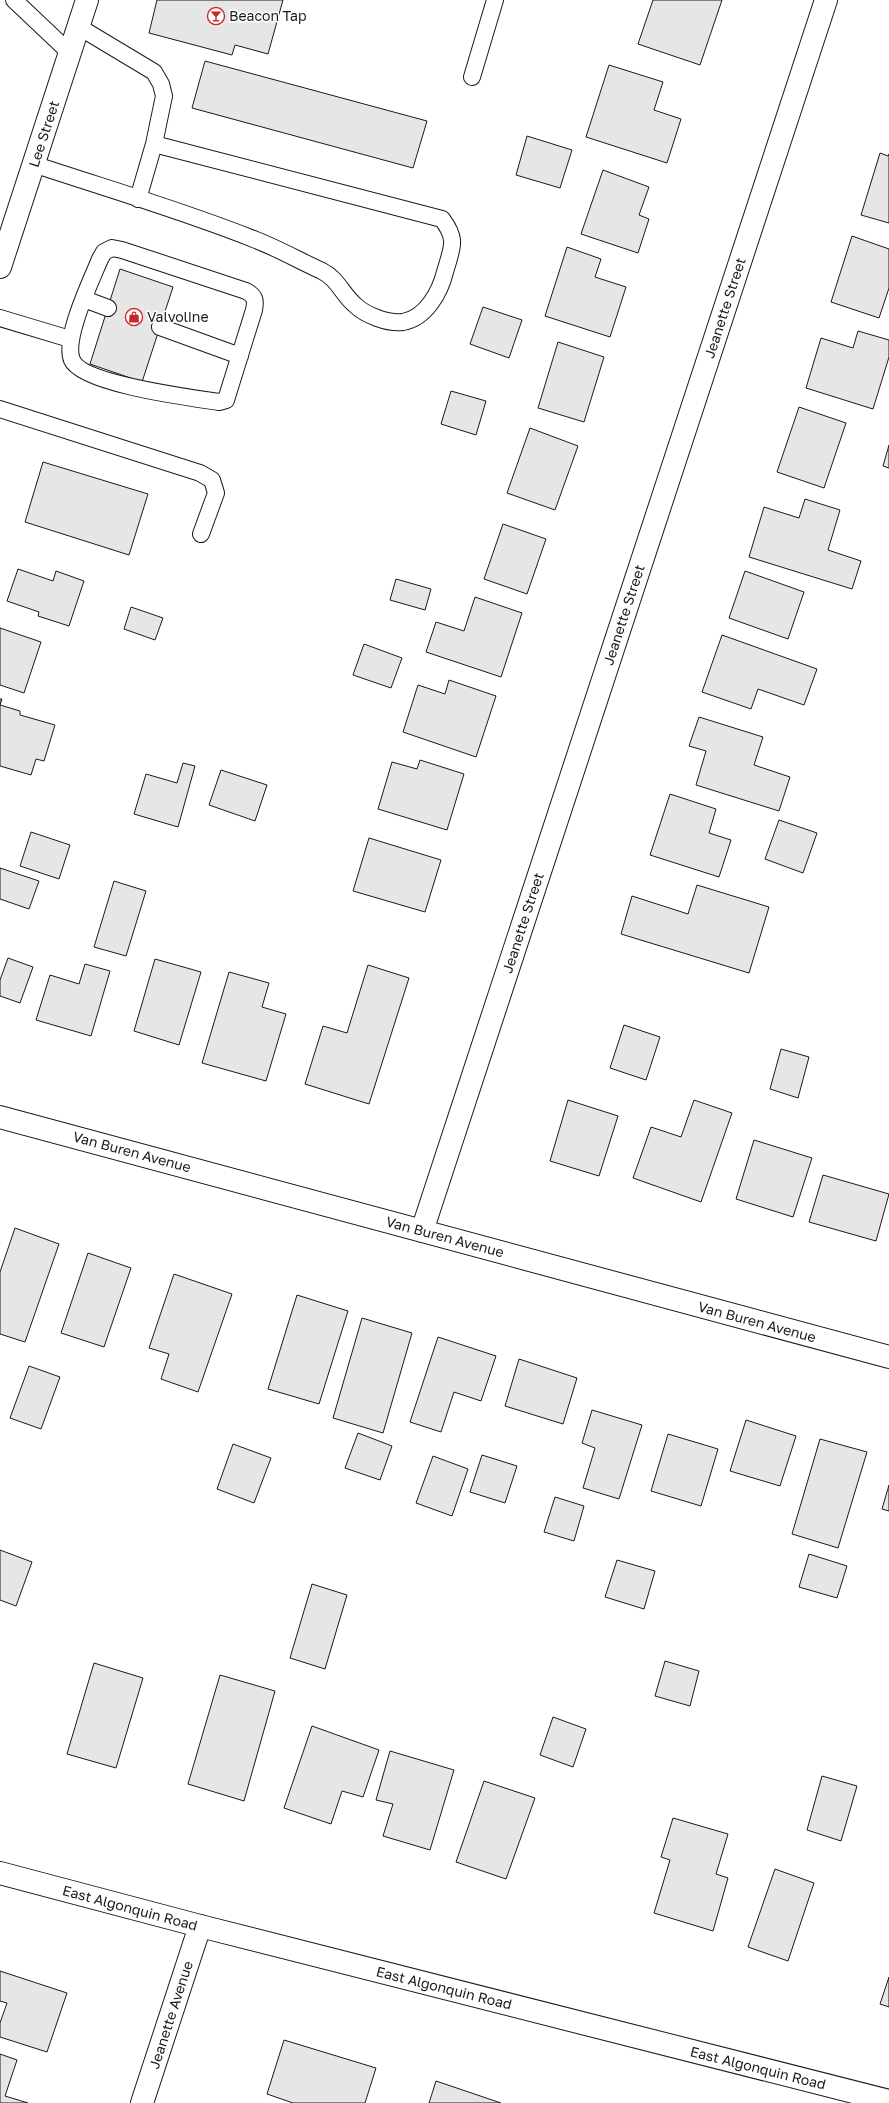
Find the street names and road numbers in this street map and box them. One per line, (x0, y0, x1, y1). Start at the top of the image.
street label: Lee Street (25, 98, 62, 169)
street label: Jeanette Street (700, 255, 749, 360)
street label: Jeanette Street (599, 562, 648, 667)
street label: Jeanette Street (498, 870, 547, 975)
street label: Van Buren Avenue (71, 1128, 193, 1175)
street label: Van Buren Avenue (384, 1213, 506, 1260)
street label: Van Buren Avenue (696, 1298, 818, 1345)
street label: East Algonquin Road (61, 1881, 200, 1934)
street label: Jeanette Avenue (145, 1959, 196, 2071)
street label: East Algonquin Road (375, 1962, 514, 2013)
street label: East Algonquin Road (689, 2042, 828, 2093)

